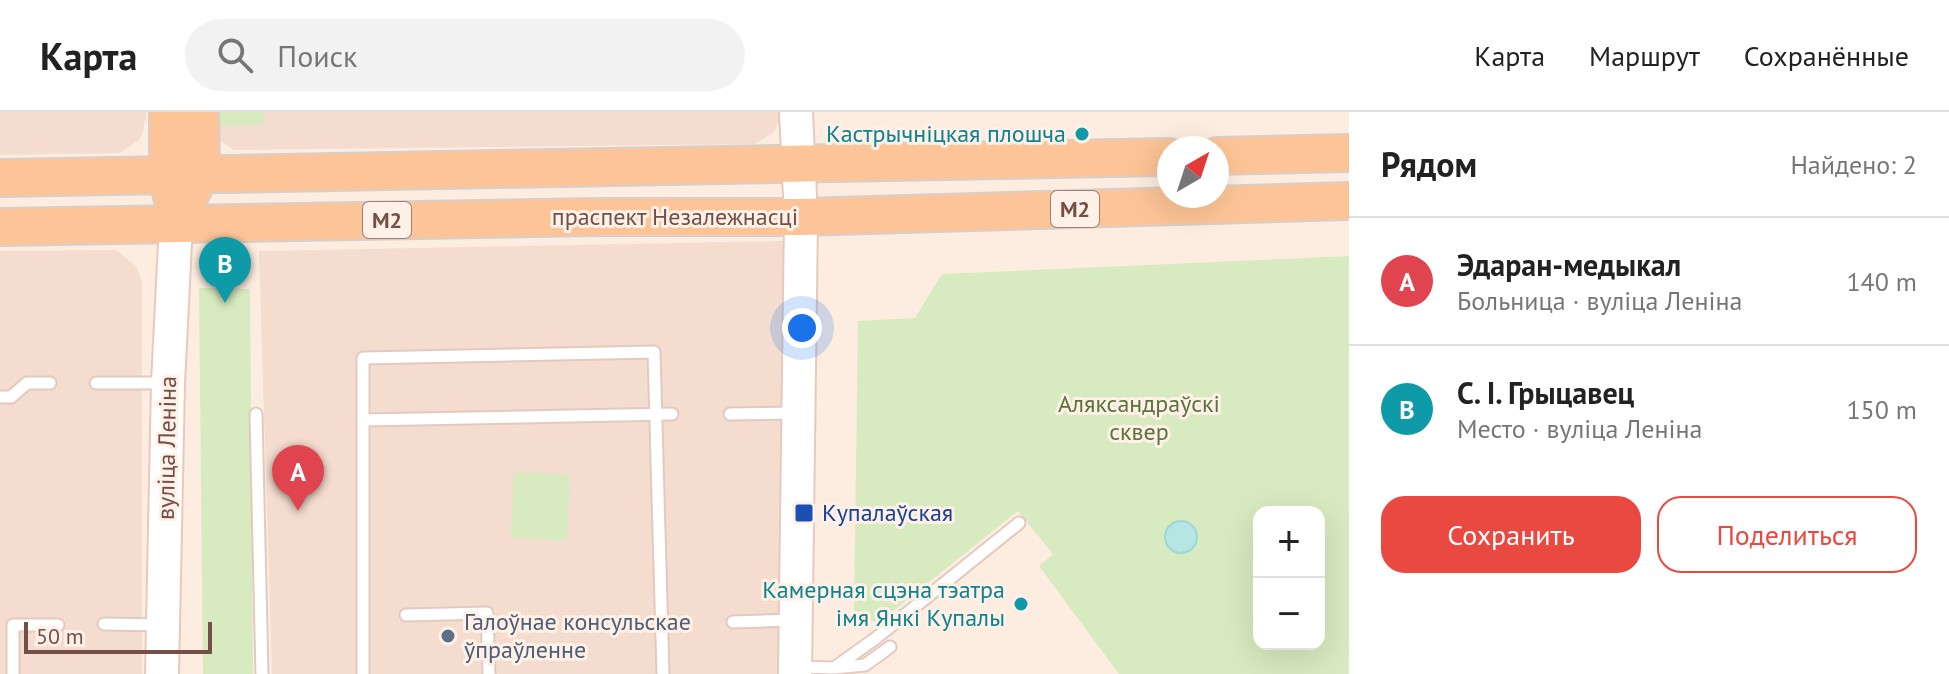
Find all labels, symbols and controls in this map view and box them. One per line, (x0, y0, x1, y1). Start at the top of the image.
search box (185, 19, 745, 91)
text: Карта (40, 31, 137, 80)
icon: search (213, 33, 257, 77)
text: Поиск (277, 36, 357, 75)
text: Карта (1474, 37, 1545, 74)
text: Маршрут (1589, 37, 1700, 74)
text: Сохранённые (1744, 37, 1909, 74)
place label: Кастрычніцкая плошча (826, 118, 1066, 149)
marker: Кастрычніцкая плошча (1073, 125, 1091, 143)
north arrow (1157, 136, 1229, 208)
text: Рядом (1381, 142, 1477, 186)
text: Найдено: 2 (1790, 148, 1917, 181)
road number: М2 (1051, 191, 1099, 227)
street label: праспект Незалежнасці (552, 201, 798, 232)
road number: М2 (363, 202, 411, 238)
pin: B (199, 237, 251, 303)
text: Эдаран-медыкал (1457, 245, 1681, 284)
text: A (1399, 265, 1415, 298)
text: 140 m (1846, 265, 1917, 298)
text: Больница · вуліца Леніна (1457, 284, 1742, 317)
your location (782, 308, 822, 348)
text: С. І. Грыцавец (1457, 373, 1634, 412)
street label: вуліца Леніна (150, 376, 183, 520)
park label: Аляксандраўскі сквер (1058, 388, 1220, 447)
text: B (1399, 393, 1415, 426)
text: 150 m (1846, 393, 1917, 426)
text: Место · вуліца Леніна (1457, 412, 1702, 445)
pin: A (272, 445, 324, 511)
button: Сохранить (1381, 496, 1641, 573)
button: Поделиться (1657, 496, 1917, 573)
place label: Купалаўская (822, 497, 953, 528)
marker: Купалаўская (793, 502, 815, 524)
map controls (1253, 506, 1325, 650)
button: + (1253, 506, 1325, 578)
place label: Камерная сцэна тэатра імя Янкі Купалы (762, 574, 1005, 633)
button: − (1253, 578, 1325, 650)
marker: Камерная сцэна тэатра імя Янкі Купалы (1012, 595, 1030, 613)
place label: Галоўнае консульскае ўпраўленне (464, 606, 691, 665)
scale bar (24, 618, 212, 654)
text: 50 m (36, 622, 84, 650)
marker: Галоўнае консульскае ўпраўленне (439, 627, 457, 645)

